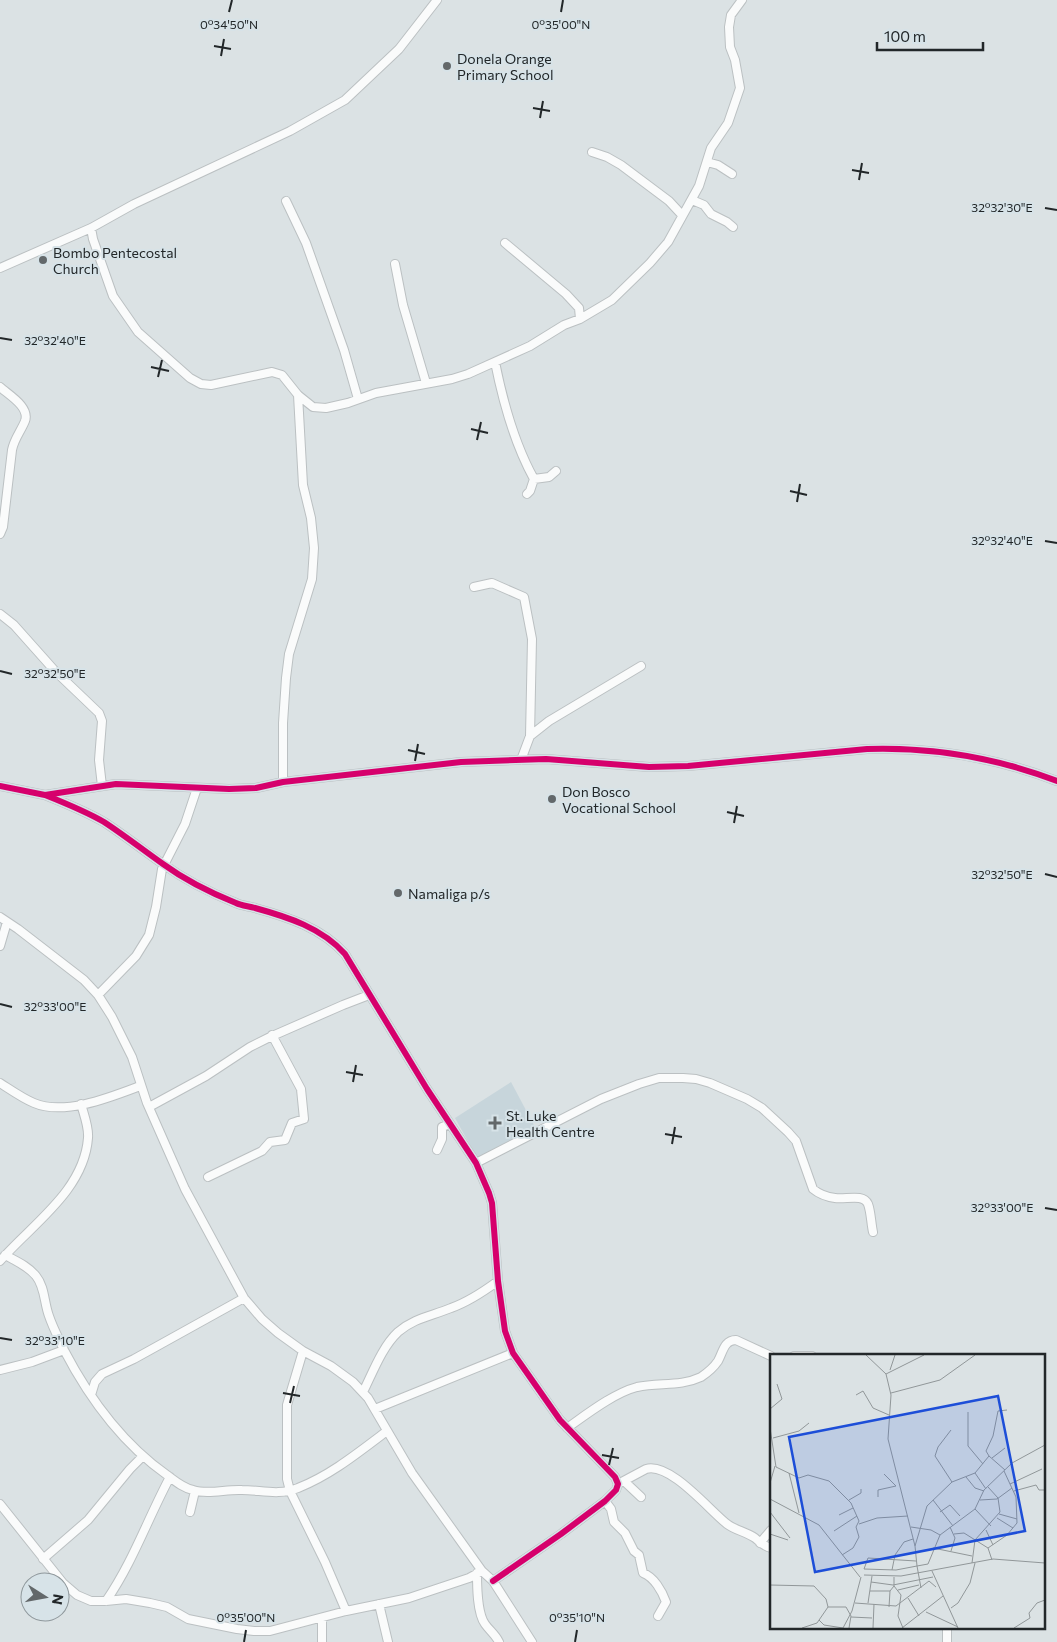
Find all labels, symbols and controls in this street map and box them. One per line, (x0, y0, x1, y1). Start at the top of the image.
text: 0°34'50"N (200, 17, 258, 31)
text: 0°35'00"N (532, 17, 590, 31)
scale bar (877, 20, 983, 52)
text: 100 m (884, 27, 926, 45)
place label: Donela Orange Primary School (457, 50, 553, 83)
marker: Donela Orange Primary School (441, 60, 453, 72)
text: 32°32'30"E (971, 200, 1033, 214)
place label: Bombo Pentecostal Church (53, 244, 177, 277)
marker: Bombo Pentecostal Church (37, 254, 49, 266)
text: 32°32'40"E (24, 333, 86, 347)
text: 32°32'40"E (971, 533, 1033, 547)
text: 32°32'50"E (24, 666, 86, 680)
place label: Don Bosco Vocational School (562, 783, 676, 816)
marker: Don Bosco Vocational School (546, 793, 558, 805)
text: 32°32'50"E (971, 867, 1033, 881)
place label: Namaliga p/s (408, 885, 490, 902)
marker: Namaliga p/s (392, 887, 404, 899)
text: 32°33'00"E (24, 999, 86, 1013)
place label: St. Luke Health Centre (506, 1107, 595, 1140)
marker: St. Luke Health Centre (488, 1116, 502, 1130)
text: 32°33'00"E (971, 1200, 1033, 1214)
text: 32°33'10"E (25, 1333, 85, 1347)
inset map (770, 1354, 1044, 1630)
north arrow (20, 1572, 70, 1622)
text: N (49, 1593, 68, 1606)
text: 0°35'00"N (217, 1610, 275, 1624)
text: 0°35'10"N (549, 1610, 605, 1624)

